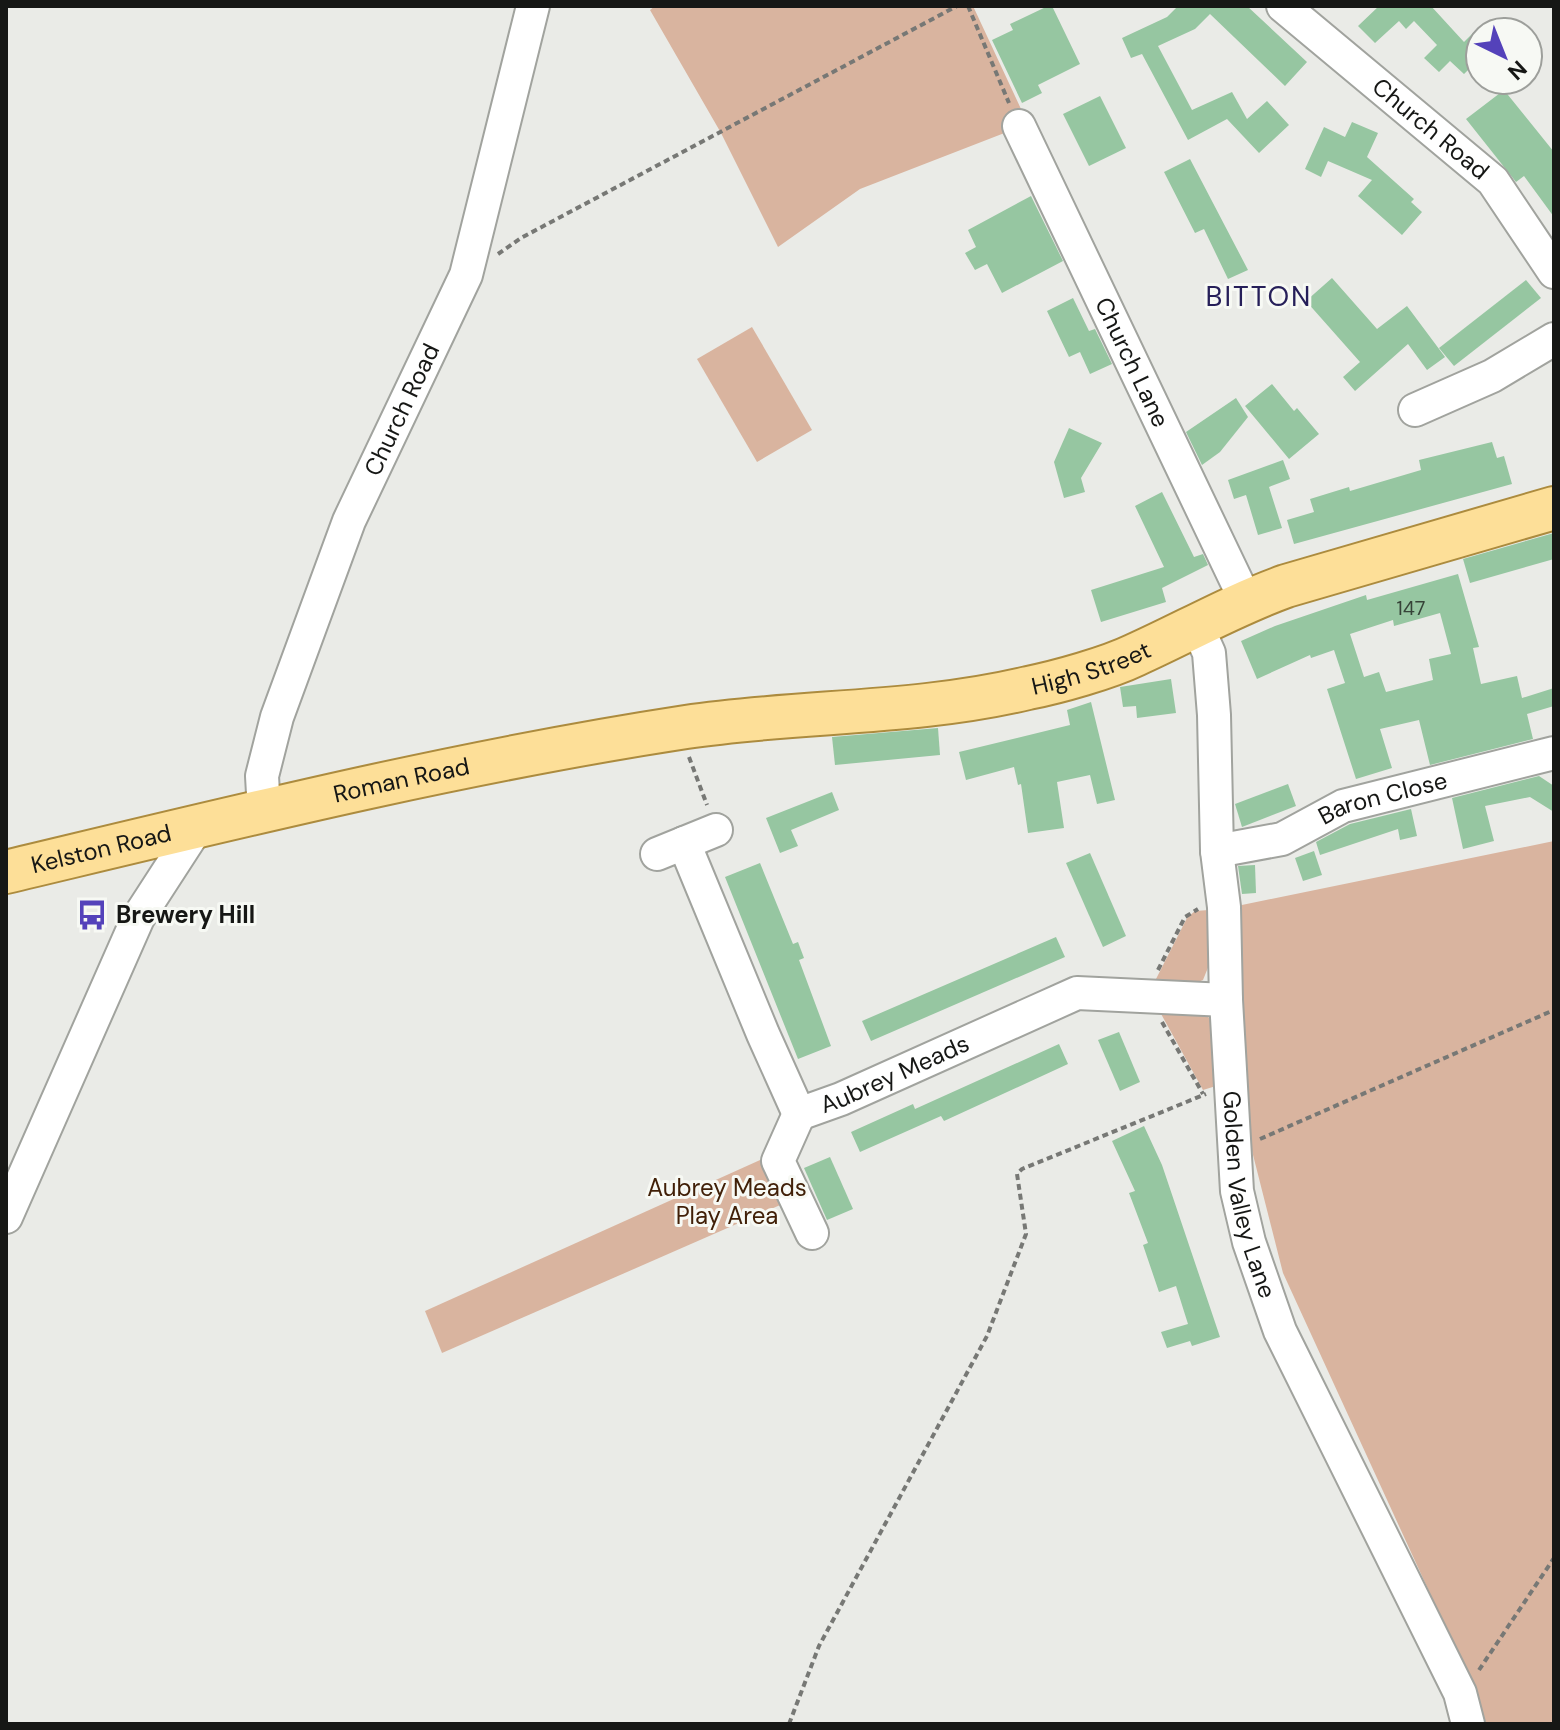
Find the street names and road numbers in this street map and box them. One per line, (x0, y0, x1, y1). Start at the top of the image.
street label: Church Road (1366, 71, 1496, 186)
street label: Church Lane (1088, 292, 1177, 432)
street label: Church Road (357, 338, 446, 481)
street label: High Street (1028, 634, 1156, 702)
street label: Roman Road (330, 750, 472, 809)
street label: Baron Close (1313, 764, 1450, 832)
street label: Kelston Road (28, 817, 174, 880)
street label: Aubrey Meads (816, 1027, 974, 1120)
street label: Golden Valley Lane (1216, 1090, 1283, 1302)

